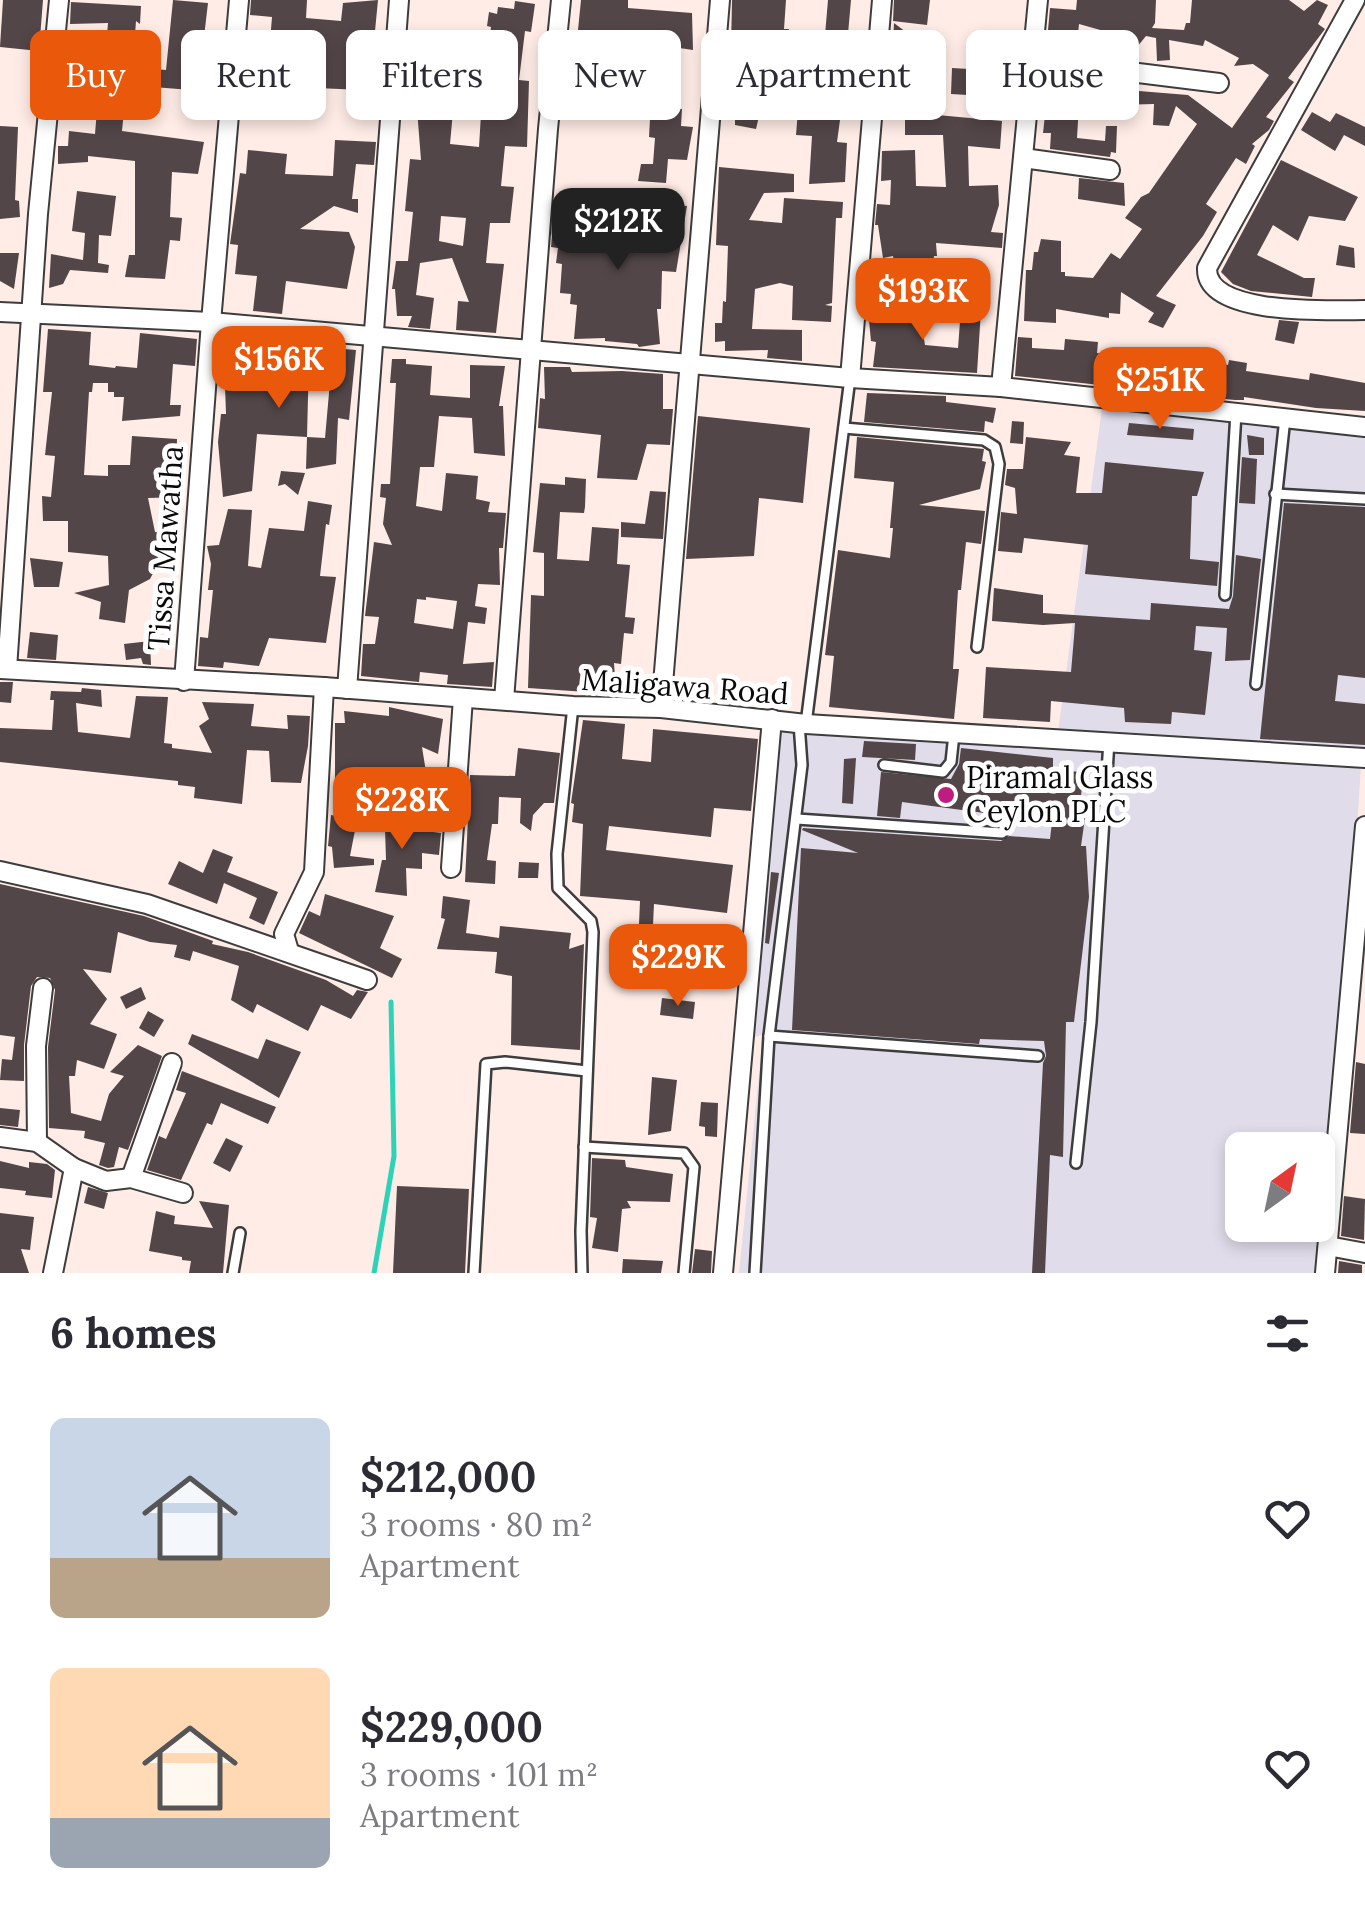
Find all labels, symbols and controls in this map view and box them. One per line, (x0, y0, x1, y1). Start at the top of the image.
chip: Buy (30, 30, 161, 120)
chip: Rent (181, 30, 326, 120)
chip: Filters (346, 30, 518, 120)
chip: New (538, 30, 681, 120)
chip: Apartment (701, 30, 946, 120)
chip: House (966, 30, 1139, 120)
pin: $212K (548, 188, 688, 273)
text: $212K (574, 200, 662, 241)
pin: $193K (853, 258, 993, 343)
text: $193K (878, 270, 968, 311)
pin: $156K (209, 326, 349, 411)
text: $156K (234, 338, 324, 379)
pin: $251K (1090, 347, 1230, 432)
text: $251K (1116, 359, 1204, 400)
street label: Tissa Mawatha (139, 444, 191, 652)
street label: Maligawa Road (580, 660, 790, 713)
place label: Piramal Glass Ceylon PLC (966, 758, 1153, 831)
pin: $228K (332, 767, 472, 852)
text: $228K (355, 779, 449, 820)
marker: Piramal Glass Ceylon PLC (935, 784, 957, 806)
pin: $229K (608, 924, 748, 1009)
text: $229K (631, 936, 725, 977)
north arrow (1225, 1132, 1335, 1242)
map controls (1225, 1132, 1335, 1242)
text: 6 homes (50, 1306, 217, 1360)
icon: filters (1260, 1306, 1315, 1361)
text: $212,000 (360, 1450, 537, 1504)
icon: home (130, 1458, 250, 1578)
icon: heart (1260, 1491, 1315, 1546)
text: 3 rooms · 80 m² (360, 1504, 593, 1545)
text: Apartment (360, 1545, 520, 1586)
text: $229,000 (360, 1700, 543, 1754)
icon: home (130, 1708, 250, 1828)
icon: heart (1260, 1741, 1315, 1796)
text: 3 rooms · 101 m² (360, 1754, 598, 1795)
text: Apartment (360, 1795, 520, 1836)

